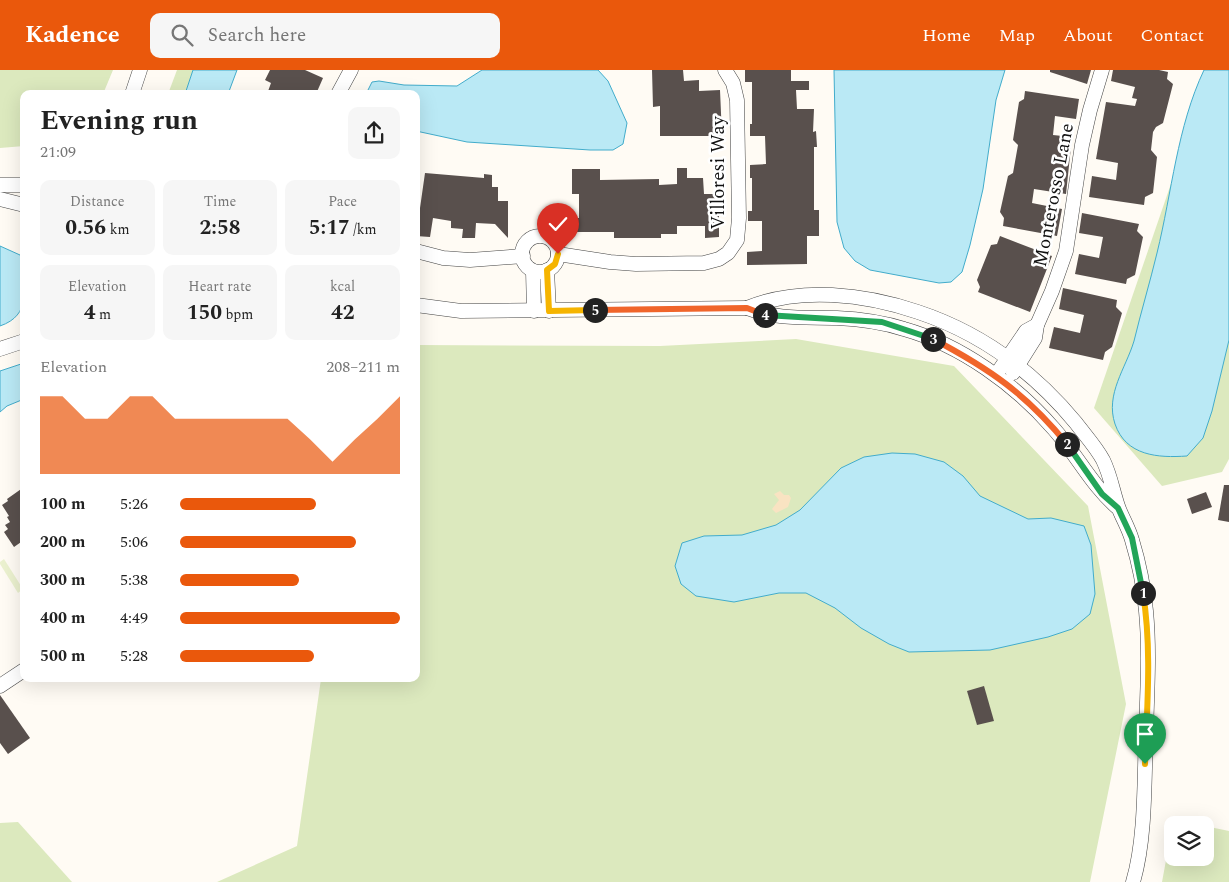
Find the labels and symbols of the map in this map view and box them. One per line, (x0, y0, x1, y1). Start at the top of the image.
street label: Villoresi Way (704, 115, 733, 230)
street label: Monterosso Lane (1026, 121, 1082, 269)
pin (537, 203, 579, 254)
pin: 5 (582, 298, 608, 322)
pin: 4 (752, 302, 778, 328)
pin: 3 (920, 326, 946, 352)
pin: 2 (1054, 432, 1080, 456)
pin: 1 (1130, 580, 1156, 606)
pin (1124, 713, 1166, 764)

